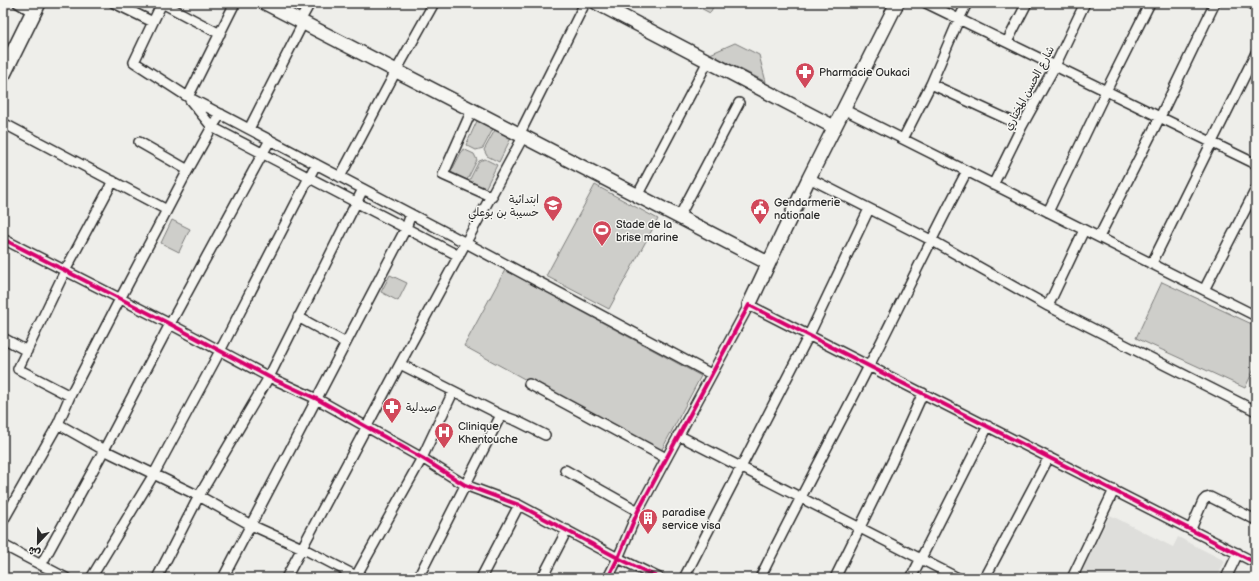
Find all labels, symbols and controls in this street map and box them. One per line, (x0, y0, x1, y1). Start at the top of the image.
street label: شارع الحسن المختاري (1002, 44, 1059, 134)
pharmacy icon: Pharmacie Oukaci (794, 61, 816, 89)
place label: Pharmacie Oukaci (819, 66, 910, 79)
place label: ابتدائية حسيبة بن بوعلي (468, 193, 539, 223)
school or university icon: ابتدائية حسيبة بن بوعلي (542, 194, 564, 222)
place label: Gendarmerie nationale (774, 196, 841, 222)
public building icon: Gendarmerie nationale (749, 197, 771, 225)
place label: Stade de la brise marine (616, 218, 679, 244)
sports icon: Stade de la brise marine (591, 219, 613, 247)
pharmacy icon: صيدلية (381, 396, 403, 424)
place label: صيدلية (406, 401, 437, 414)
place label: Clinique Khentouche (458, 420, 518, 446)
hospital icon: Clinique Khentouche (433, 421, 455, 449)
place label: paradise service visa (662, 506, 721, 532)
building icon: paradise service visa (637, 507, 659, 535)
north arrow (18, 523, 58, 563)
text: ش (26, 544, 42, 560)

